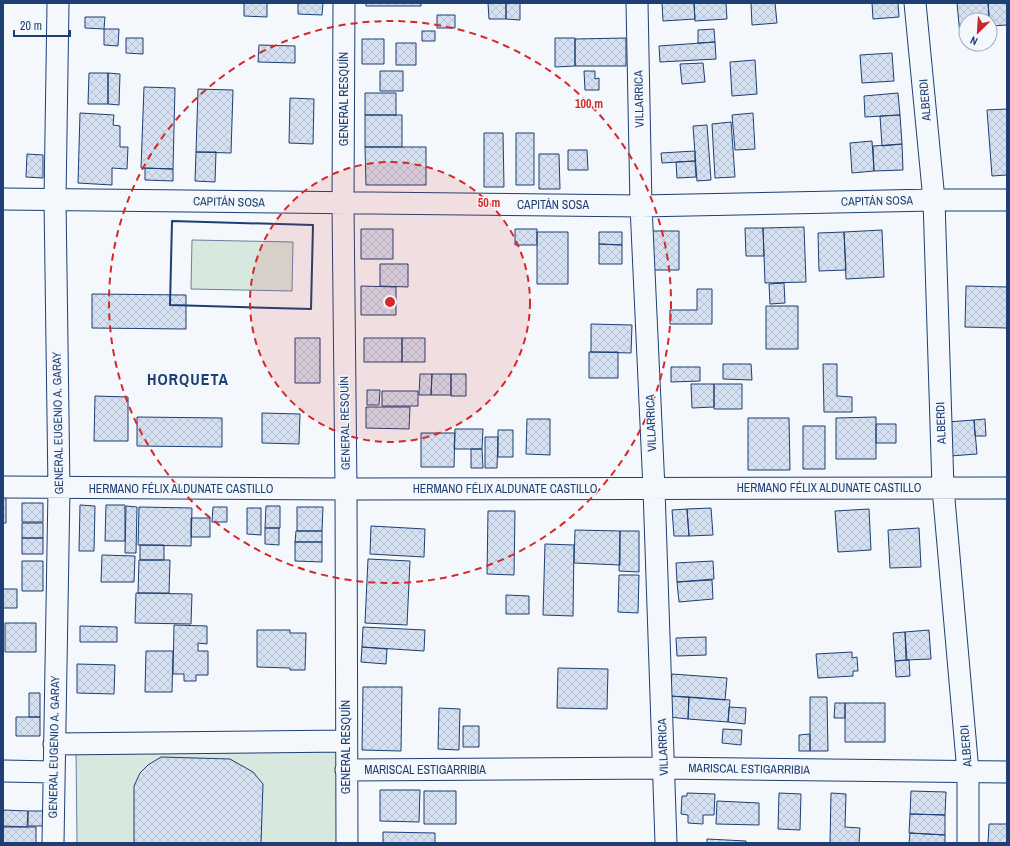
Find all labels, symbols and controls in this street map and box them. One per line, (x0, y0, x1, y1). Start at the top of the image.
scale bar (14, 12, 70, 38)
north arrow (958, 12, 998, 52)
text: 20 m (20, 18, 42, 34)
text: N (968, 33, 980, 49)
street label: GENERAL RESQUÍN (336, 52, 352, 146)
street label: VILLARRICA (630, 70, 647, 128)
street label: ALBERDI (915, 78, 935, 123)
text: 100 m (575, 96, 603, 112)
street label: CAPITÁN SOSA (841, 192, 914, 210)
street label: CAPITÁN SOSA (193, 193, 266, 211)
text: 50 m (478, 195, 500, 211)
street label: CAPITÁN SOSA (517, 197, 589, 213)
centre of rings (383, 295, 397, 309)
street label: GENERAL EUGENIO A. GARAY (49, 351, 67, 495)
district label: HORQUETA (147, 368, 229, 390)
street label: GENERAL RESQUÍN (336, 376, 354, 470)
street label: VILLARRICA (642, 394, 660, 452)
street label: ALBERDI (932, 402, 950, 445)
street label: HERMANO FÉLIX ALDUNATE CASTILLO (737, 480, 922, 496)
street label: HERMANO FÉLIX ALDUNATE CASTILLO (89, 481, 274, 497)
street label: HERMANO FÉLIX ALDUNATE CASTILLO (413, 481, 598, 497)
street label: GENERAL EUGENIO A. GARAY (45, 675, 63, 819)
street label: GENERAL RESQUÍN (338, 700, 354, 794)
street label: VILLARRICA (654, 718, 672, 776)
street label: ALBERDI (956, 724, 976, 769)
street label: MARISCAL ESTIGARRIBIA (688, 760, 810, 778)
street label: MARISCAL ESTIGARRIBIA (364, 762, 486, 778)

